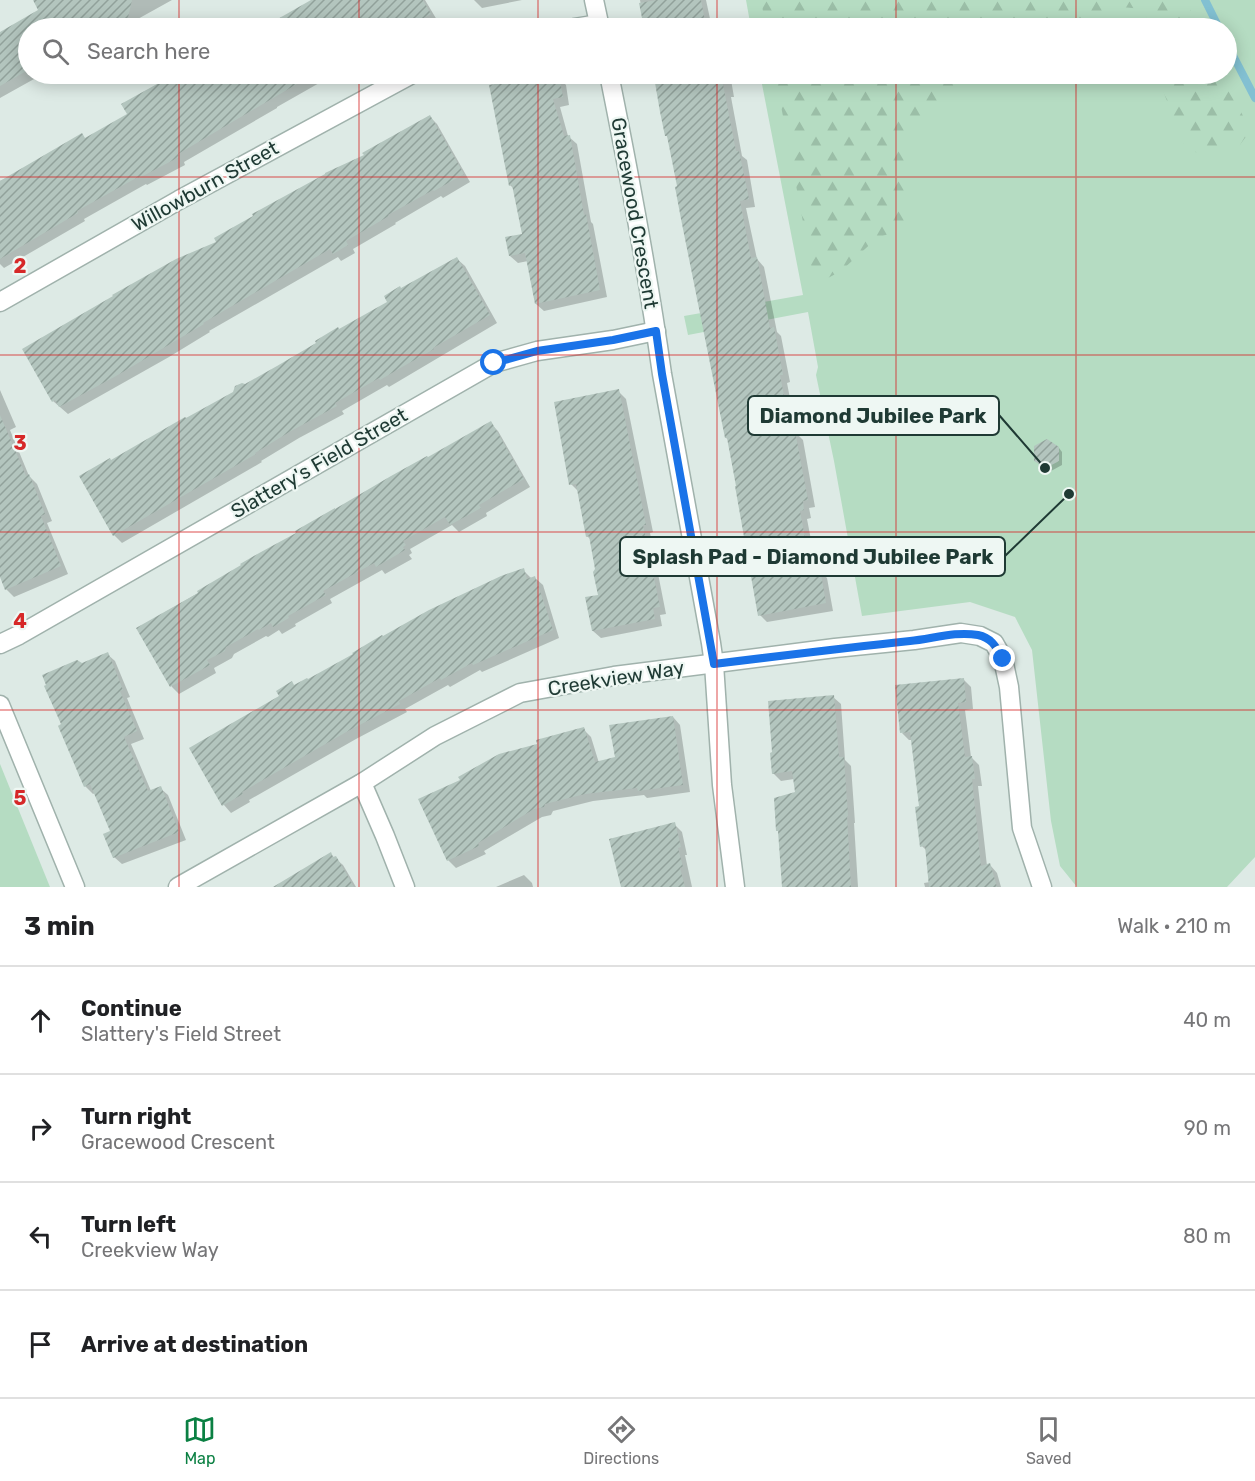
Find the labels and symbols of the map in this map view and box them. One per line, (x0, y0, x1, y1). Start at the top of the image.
street label: Gracewood Crescent (606, 116, 664, 311)
street label: Willowburn Street (127, 136, 283, 236)
text: 2 (14, 254, 27, 278)
route start (480, 349, 506, 375)
callout: Diamond Jubilee Park (748, 396, 999, 435)
street label: Slattery's Field Street (226, 403, 412, 523)
text: Diamond Jubilee Park (759, 403, 987, 428)
text: 3 (13, 431, 27, 455)
callout: Splash Pad - Diamond Jubilee Park (620, 537, 1005, 576)
text: Splash Pad - Diamond Jubilee Park (633, 544, 994, 569)
text: 4 (13, 609, 27, 633)
route end (989, 645, 1015, 671)
street label: Creekview Way (546, 655, 686, 701)
text: 5 (14, 786, 27, 810)

